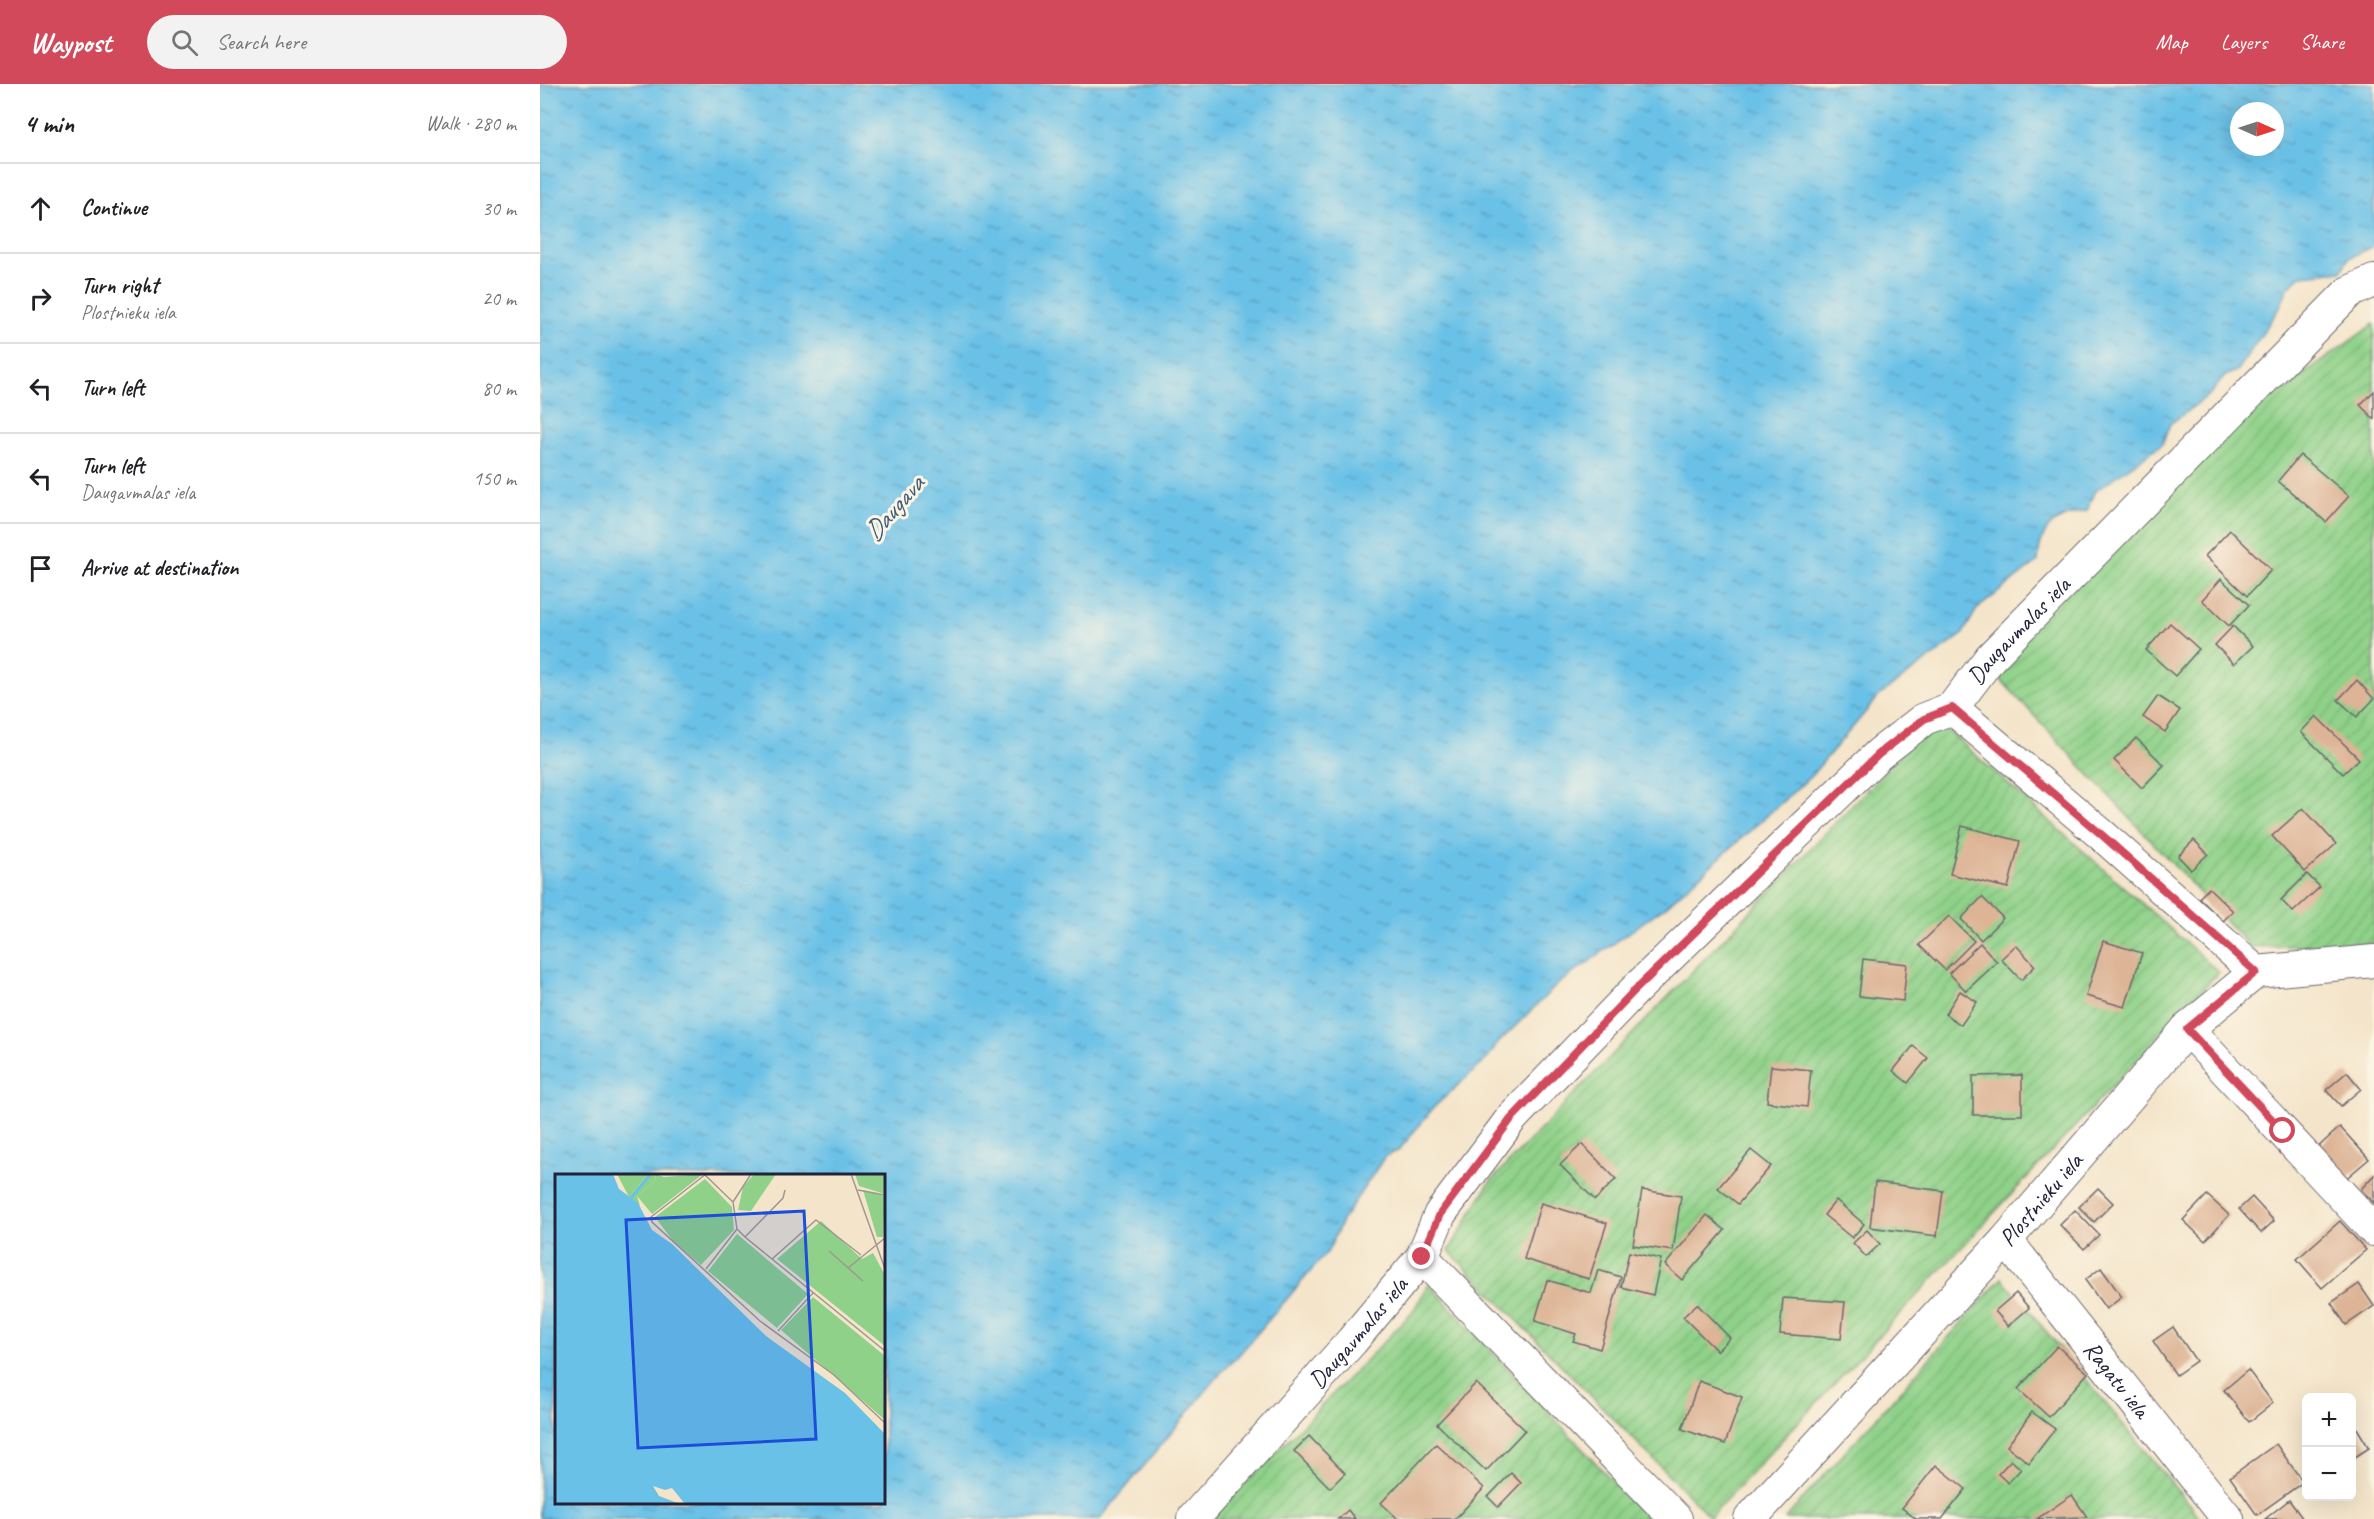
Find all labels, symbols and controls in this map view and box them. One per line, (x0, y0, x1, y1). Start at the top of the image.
search box (147, 15, 567, 69)
text: Waypost (30, 25, 111, 60)
icon: search (168, 26, 201, 59)
text: Search here (216, 28, 306, 56)
text: Map (2155, 29, 2188, 55)
text: Layers (2221, 29, 2267, 55)
text: Share (2300, 29, 2344, 55)
north arrow (2230, 102, 2284, 156)
text: 4 min (24, 107, 74, 140)
text: Walk · 280 m (426, 111, 516, 136)
icon: ahead (24, 192, 57, 225)
text: Continue (81, 194, 147, 222)
text: 30 m (482, 196, 516, 221)
text: Turn right (81, 272, 158, 300)
icon: right (24, 282, 57, 315)
text: 20 m (482, 286, 516, 311)
text: Plostnieku iela (81, 300, 176, 325)
icon: left (24, 372, 57, 405)
text: Turn left (81, 374, 145, 402)
text: 80 m (482, 376, 516, 401)
text: Turn left (81, 452, 145, 480)
icon: left (24, 462, 57, 495)
text: 150 m (473, 466, 516, 491)
water label: Daugava (857, 467, 933, 547)
text: Daugavmalas iela (81, 480, 195, 505)
icon: arrive (24, 552, 57, 585)
text: Arrive at destination (81, 554, 238, 582)
street label: Daugavmalas iela (1960, 569, 2077, 690)
route start (2269, 1117, 2295, 1143)
street label: Plostnieku iela (1992, 1146, 2090, 1252)
inset map (555, 1174, 885, 1504)
route end (1408, 1243, 1434, 1269)
street label: Daugavmalas iela (1302, 1270, 1415, 1394)
street label: Ragatu iela (2077, 1335, 2158, 1426)
map controls (2302, 1393, 2356, 1501)
button: + (2302, 1393, 2356, 1447)
button: − (2302, 1447, 2356, 1501)

